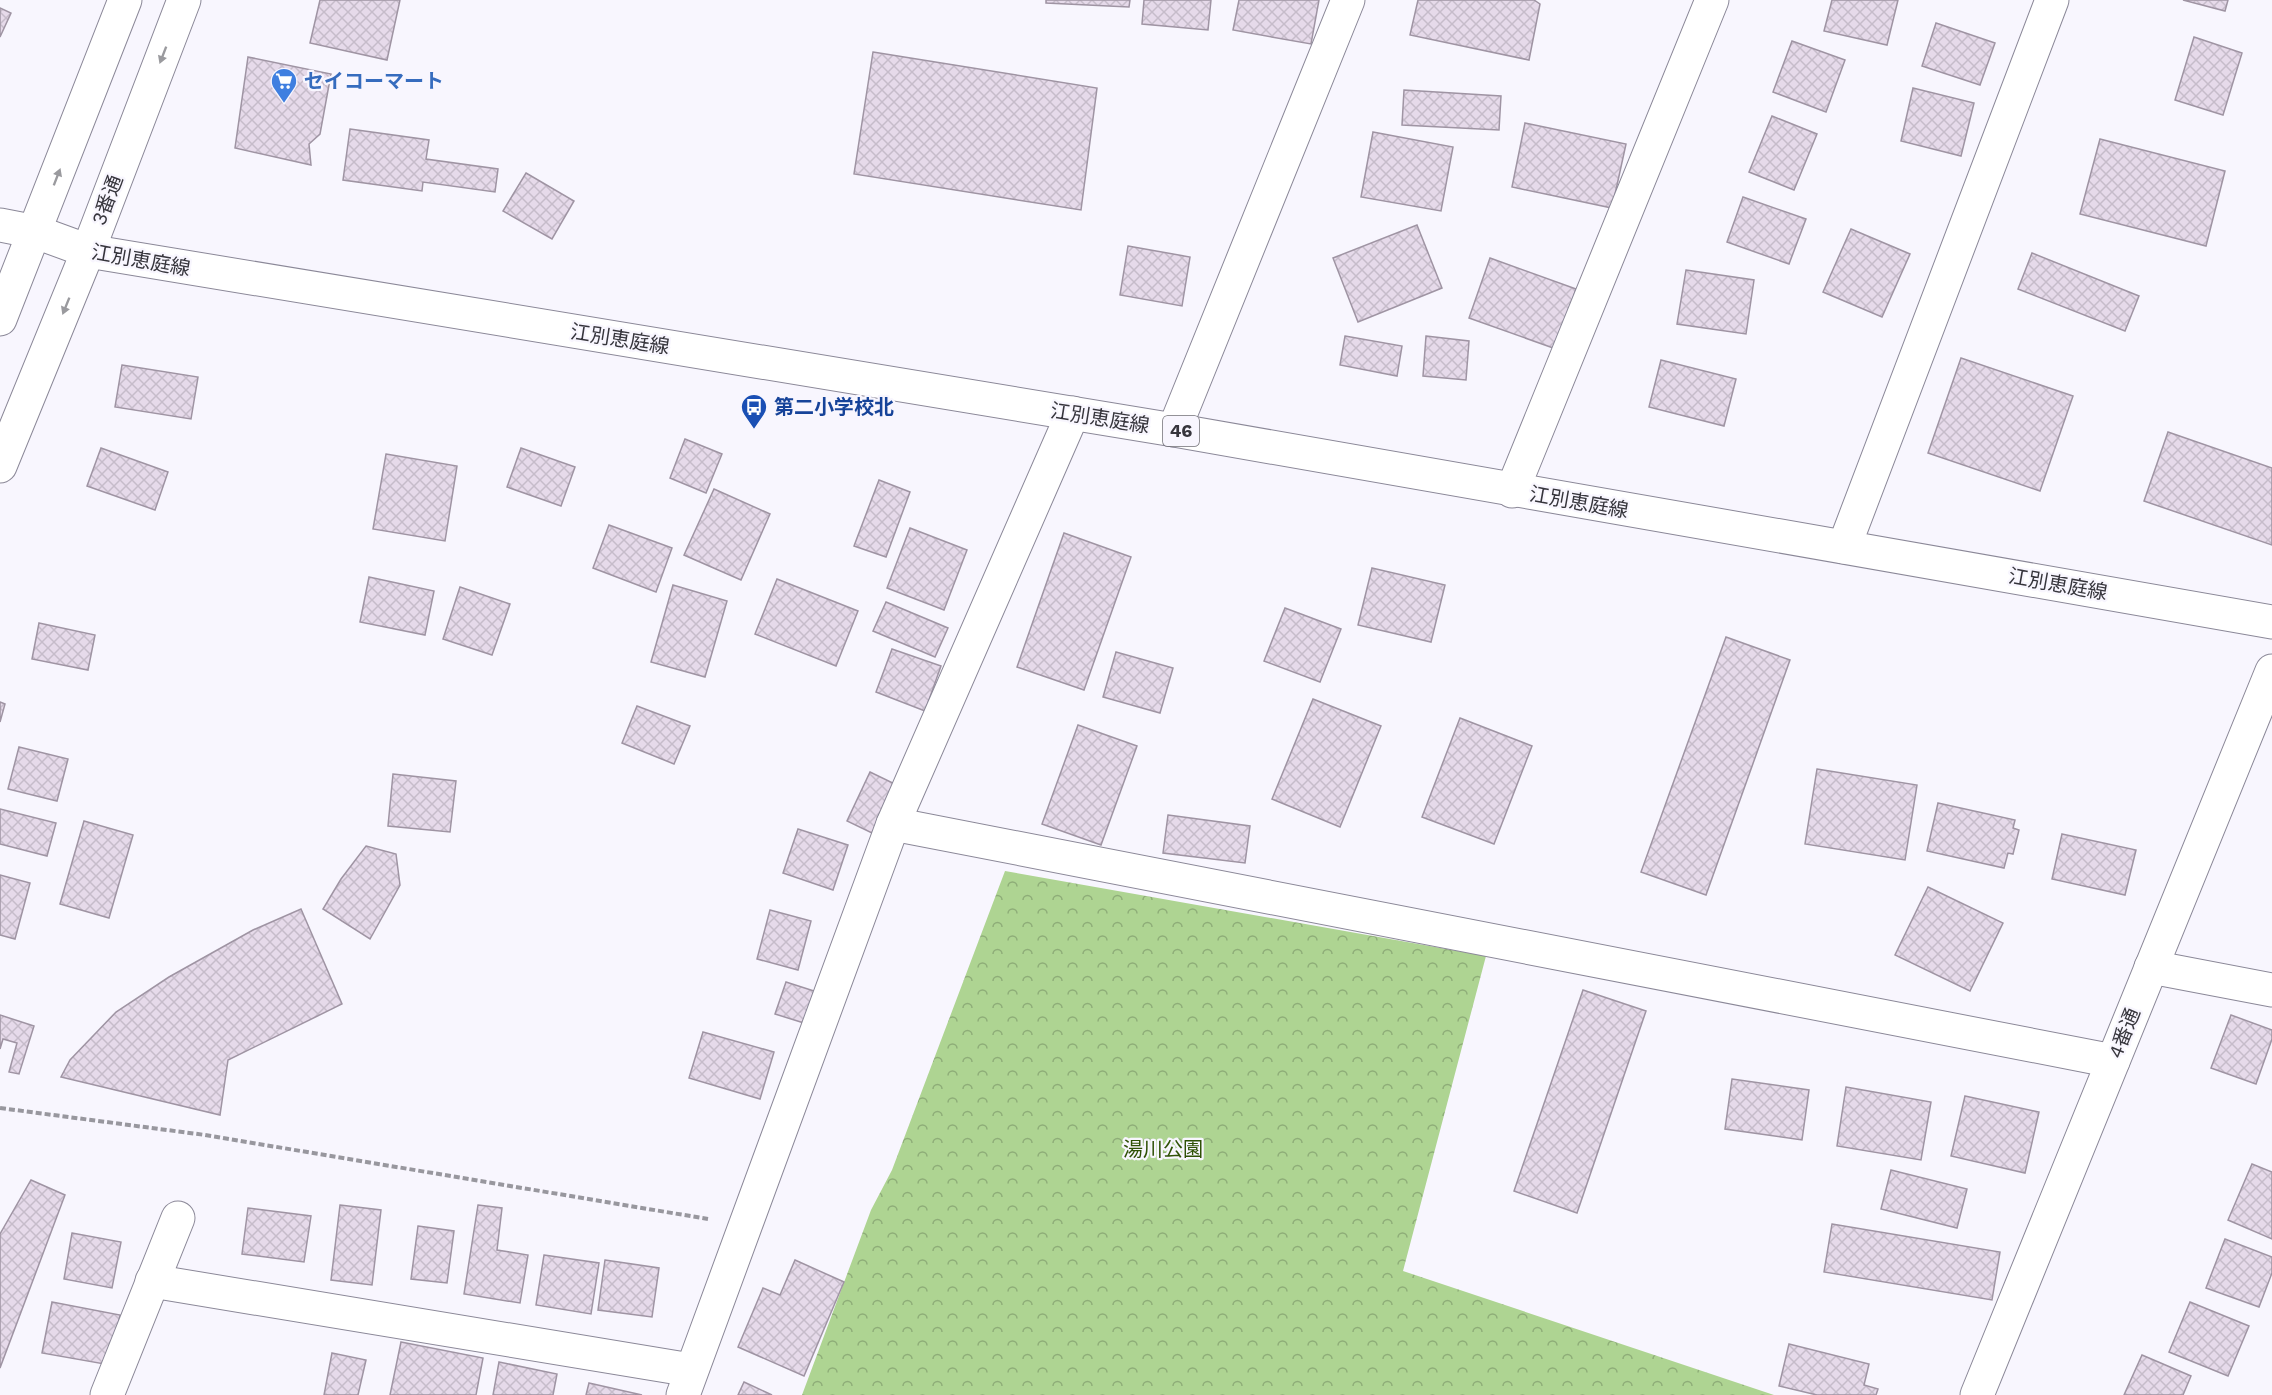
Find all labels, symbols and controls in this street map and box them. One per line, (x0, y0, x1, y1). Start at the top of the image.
one-way arrow (158, 46, 168, 64)
supermarket icon: セイコーマート (269, 66, 299, 104)
place label: セイコーマート (304, 69, 444, 93)
one-way arrow (52, 168, 62, 186)
street label: 3番通 (87, 172, 127, 228)
street label: 江別恵庭線 (90, 239, 192, 281)
one-way arrow (61, 297, 71, 315)
street label: 江別恵庭線 (569, 319, 671, 359)
bus stop icon: 第二小学校北 (739, 392, 769, 430)
place label: 第二小学校北 (774, 395, 894, 419)
street label: 江別恵庭線 (1049, 398, 1151, 438)
road number: 46 (1163, 416, 1199, 446)
street label: 江別恵庭線 (1528, 481, 1630, 523)
street label: 江別恵庭線 (2007, 563, 2109, 605)
street label: 4番通 (2103, 1004, 2145, 1062)
park label: 湯川公園 (1123, 1137, 1203, 1161)

